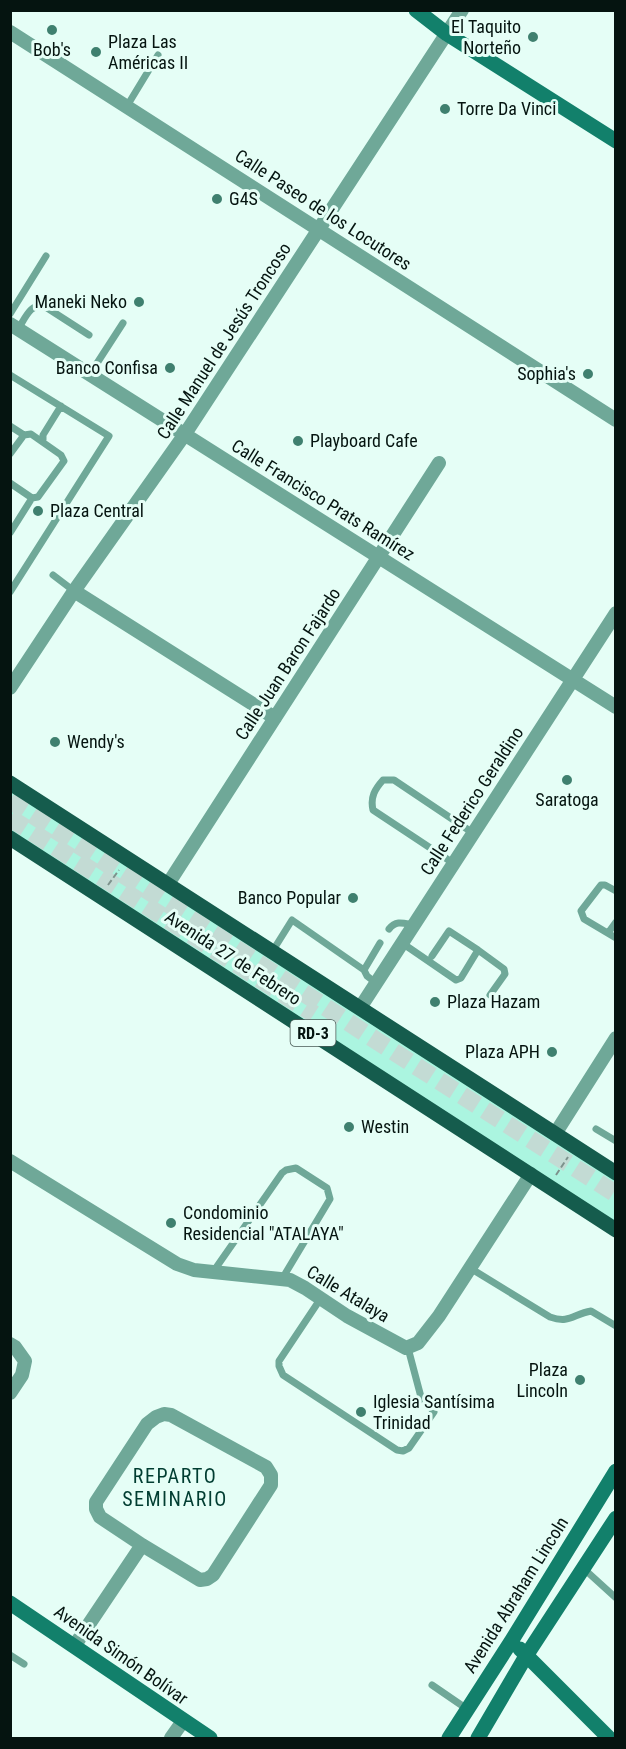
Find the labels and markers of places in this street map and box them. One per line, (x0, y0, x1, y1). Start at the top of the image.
place label: El Taquito Norteño (451, 16, 521, 58)
marker: Bob's (45, 23, 59, 37)
marker: El Taquito Norteño (526, 30, 540, 44)
place label: Plaza Las Américas II (108, 31, 188, 73)
place label: Bob's (33, 39, 71, 60)
marker: Plaza Las Américas II (89, 45, 103, 59)
place label: Torre Da Vinci (457, 98, 556, 119)
marker: Torre Da Vinci (438, 102, 452, 116)
place label: G4S (229, 188, 258, 209)
marker: G4S (210, 192, 224, 206)
place label: Maneki Neko (35, 291, 127, 312)
marker: Maneki Neko (132, 295, 146, 309)
place label: Banco Confisa (56, 357, 158, 378)
marker: Banco Confisa (163, 361, 177, 375)
place label: Sophia's (517, 363, 576, 384)
marker: Sophia's (581, 367, 595, 381)
place label: Playboard Cafe (310, 430, 418, 451)
marker: Playboard Cafe (291, 434, 305, 448)
place label: Plaza Central (50, 500, 144, 521)
marker: Plaza Central (31, 504, 45, 518)
place label: Wendy's (67, 731, 125, 752)
marker: Wendy's (48, 735, 62, 749)
marker: Saratoga (560, 773, 574, 787)
place label: Saratoga (535, 789, 599, 810)
place label: Banco Popular (238, 887, 342, 908)
marker: Banco Popular (346, 891, 360, 905)
place label: Plaza Hazam (447, 991, 540, 1012)
marker: Plaza Hazam (428, 995, 442, 1009)
place label: Plaza APH (465, 1041, 540, 1062)
marker: Plaza APH (545, 1045, 559, 1059)
place label: Westin (361, 1116, 409, 1137)
marker: Westin (342, 1120, 356, 1134)
place label: Condominio Residencial "ATALAYA" (183, 1202, 344, 1244)
marker: Condominio Residencial "ATALAYA" (164, 1216, 178, 1230)
place label: Plaza Lincoln (516, 1359, 568, 1401)
marker: Plaza Lincoln (573, 1373, 587, 1387)
place label: Iglesia Santísima Trinidad (373, 1391, 495, 1433)
marker: Iglesia Santísima Trinidad (354, 1405, 368, 1419)

